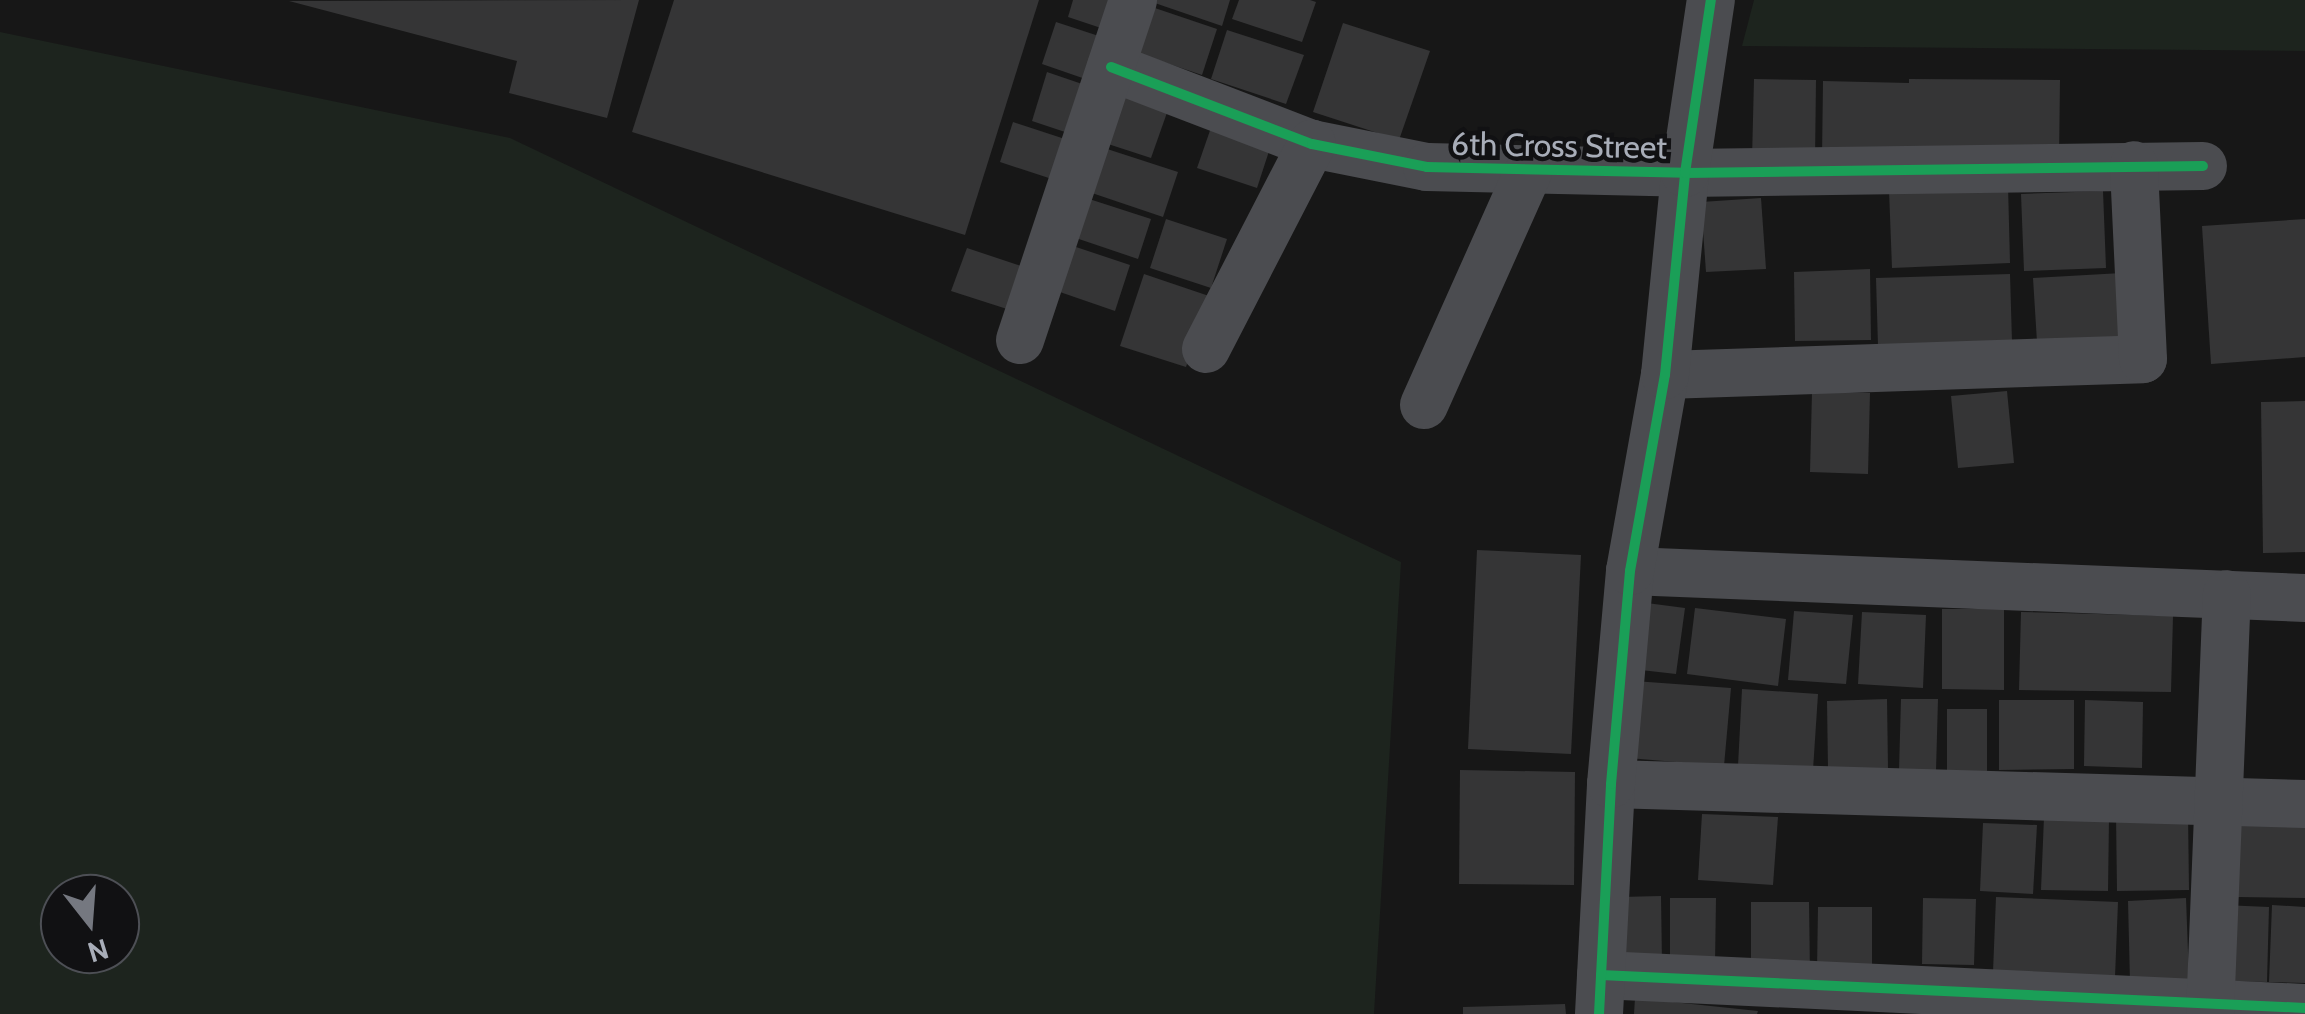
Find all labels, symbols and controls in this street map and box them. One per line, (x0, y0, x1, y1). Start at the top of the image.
street label: 6th Cross Street (1451, 125, 1667, 167)
north arrow (40, 874, 140, 974)
text: N (84, 932, 113, 970)

